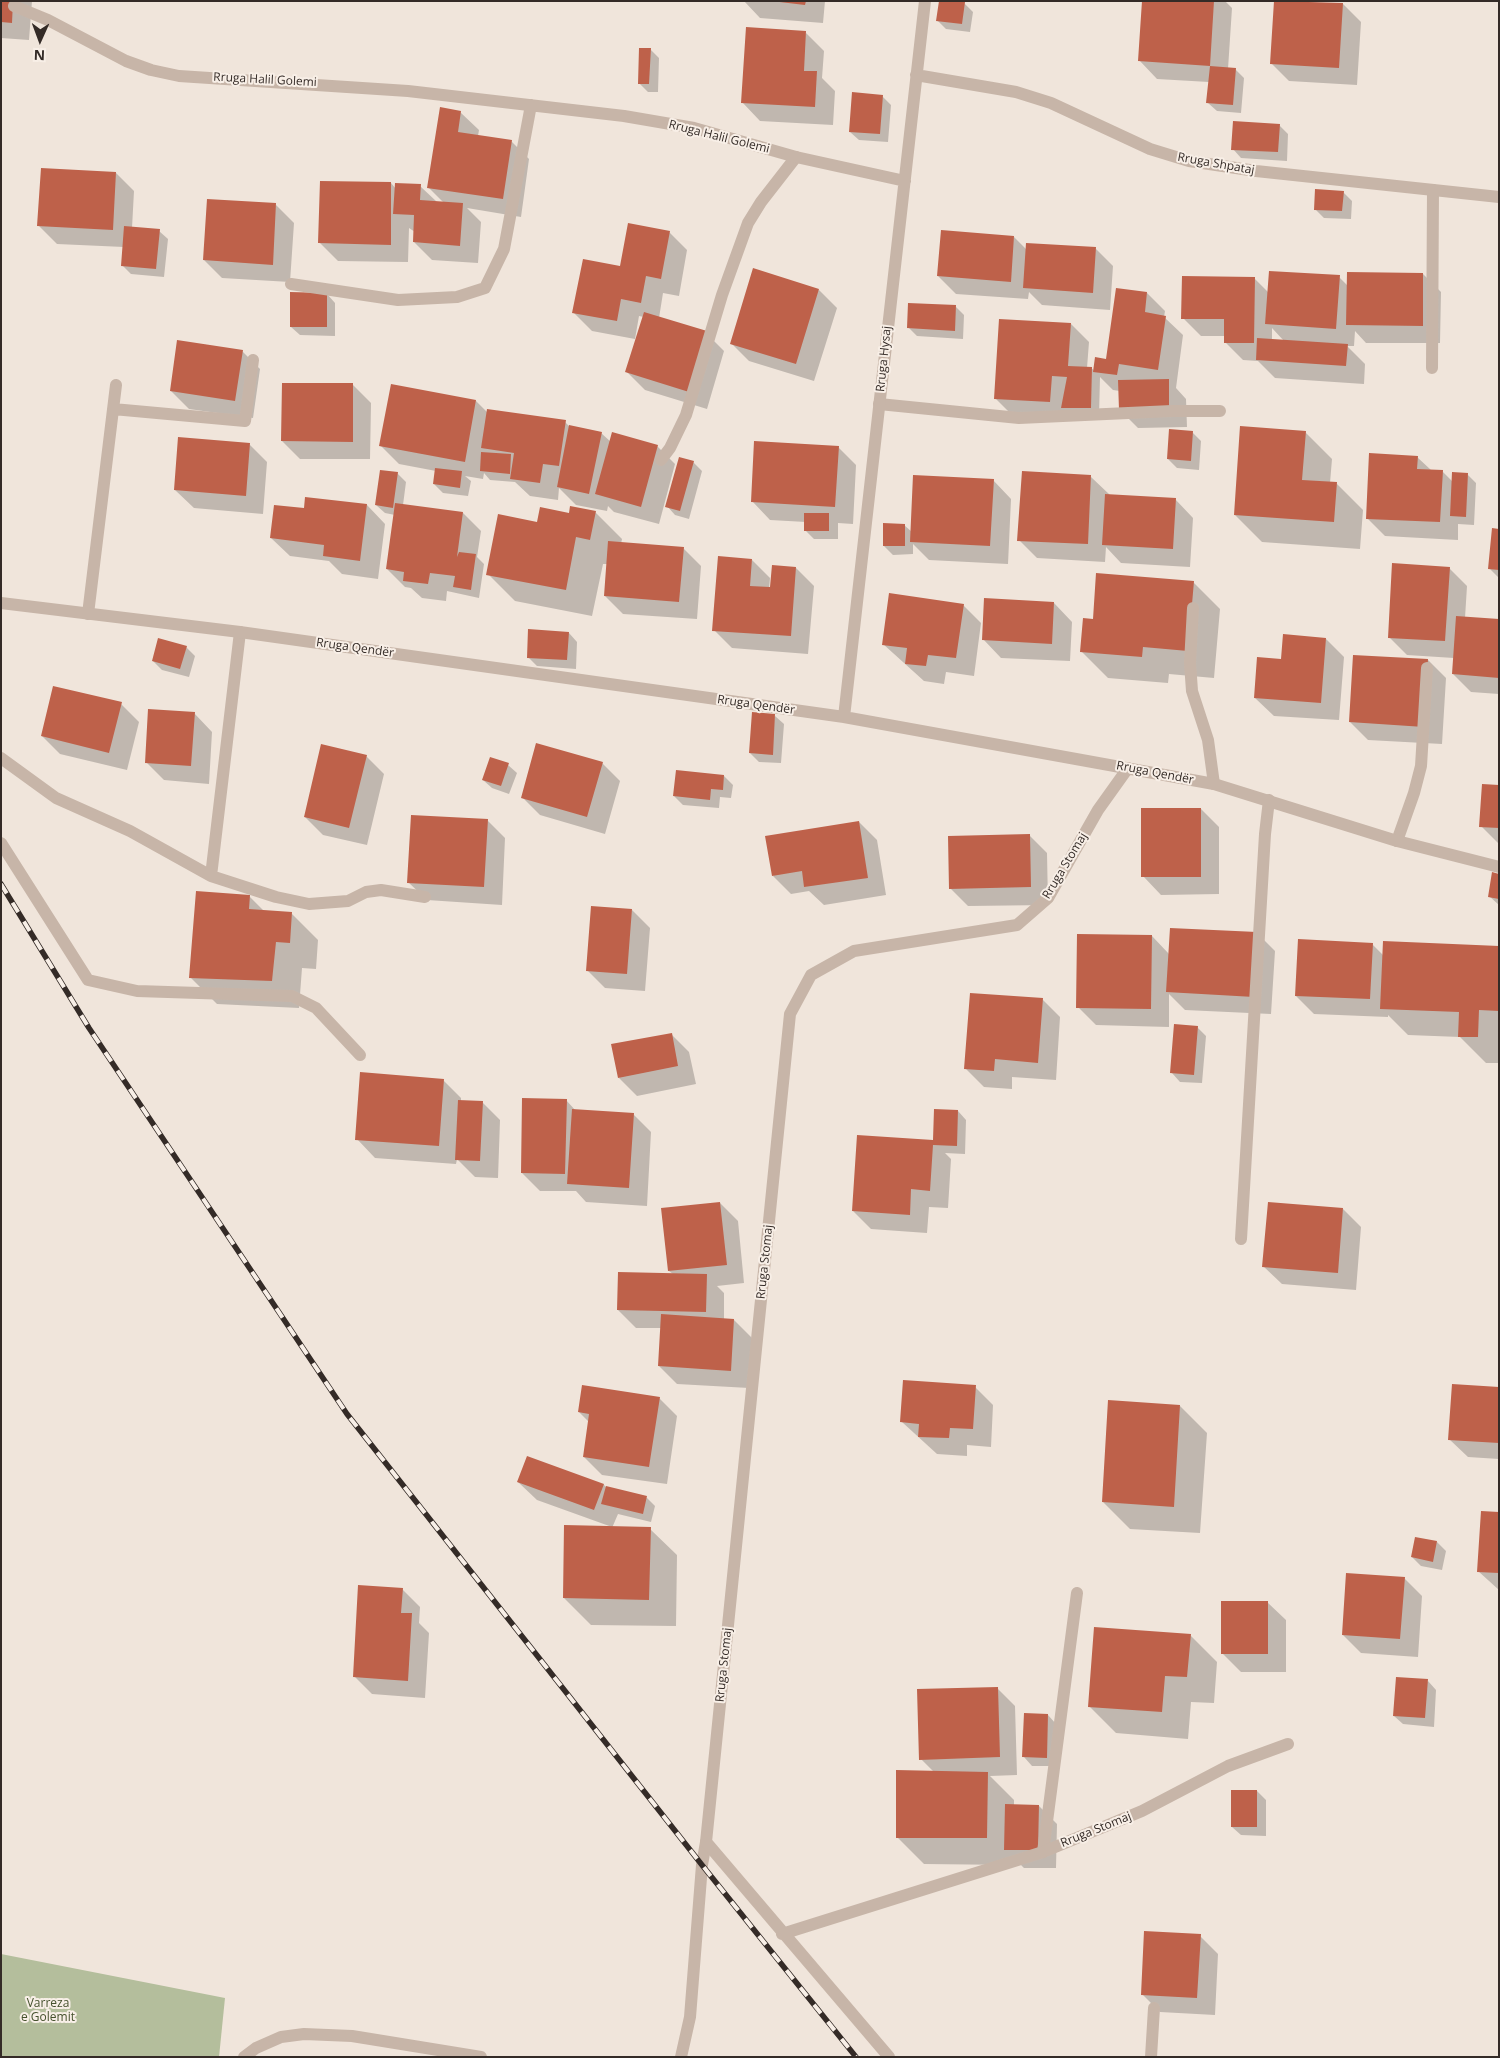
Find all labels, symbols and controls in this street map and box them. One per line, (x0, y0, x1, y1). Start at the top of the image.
north arrow (15, 15, 65, 65)
text: N (33, 46, 45, 65)
street label: Rruga Halil Golemi (213, 70, 317, 90)
street label: Rruga Halil Golemi (667, 117, 771, 157)
street label: Rruga Shpataj (1176, 150, 1256, 178)
street label: Rruga Hysaj (873, 325, 895, 393)
street label: Rruga Qendër (315, 635, 395, 661)
street label: Rruga Qendër (716, 692, 796, 718)
street label: Rruga Qendër (1115, 758, 1195, 788)
street label: Rruga Stomaj (1040, 830, 1090, 902)
street label: Rruga Stomaj (754, 1224, 776, 1300)
street label: Rruga Stomaj (713, 1627, 735, 1703)
street label: Rruga Stomaj (1059, 1809, 1133, 1851)
park label: Varreza e Golemit (21, 1997, 75, 2025)

